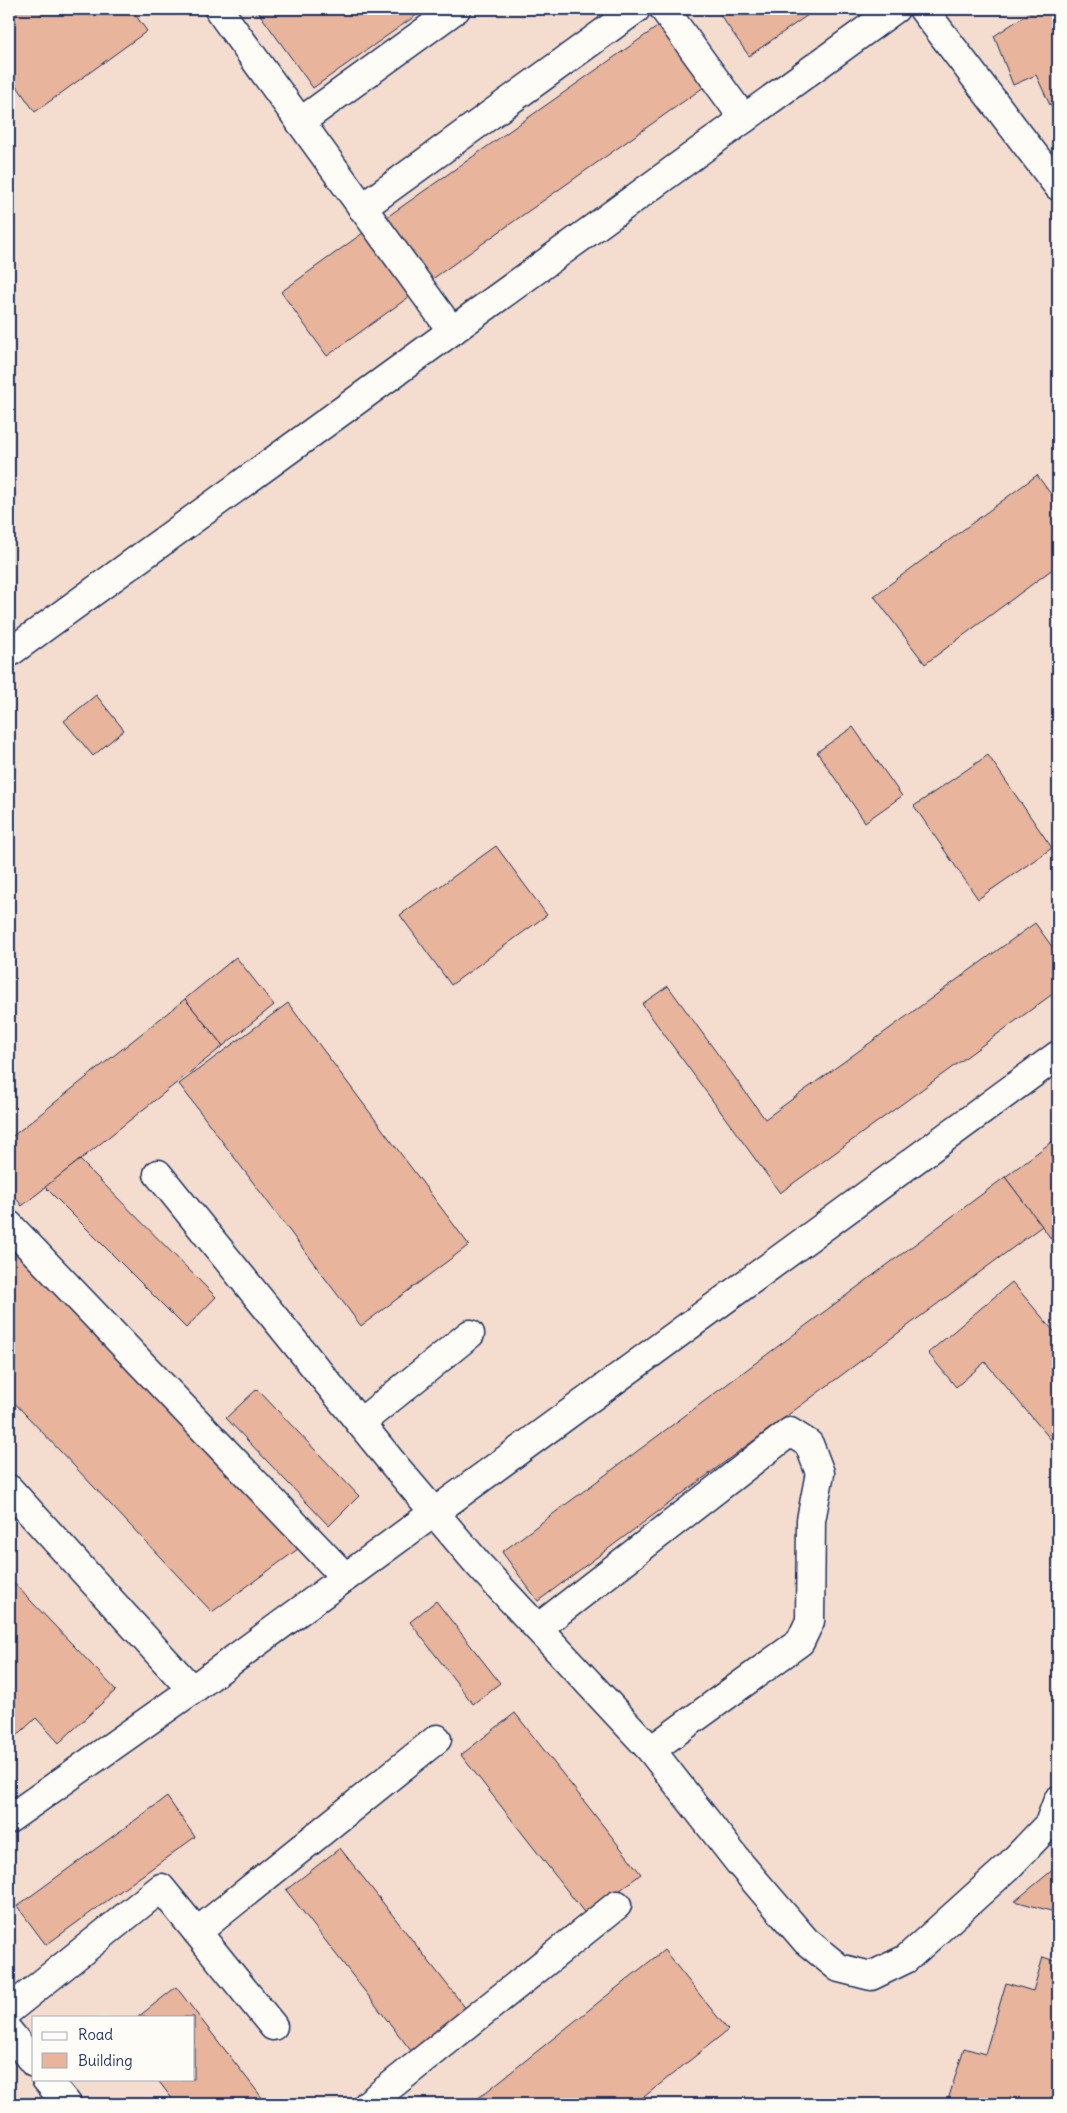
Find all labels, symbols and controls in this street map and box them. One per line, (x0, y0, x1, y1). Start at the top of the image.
legend (32, 2016, 195, 2080)
text: Road (78, 2025, 113, 2044)
text: Building (78, 2051, 133, 2070)

